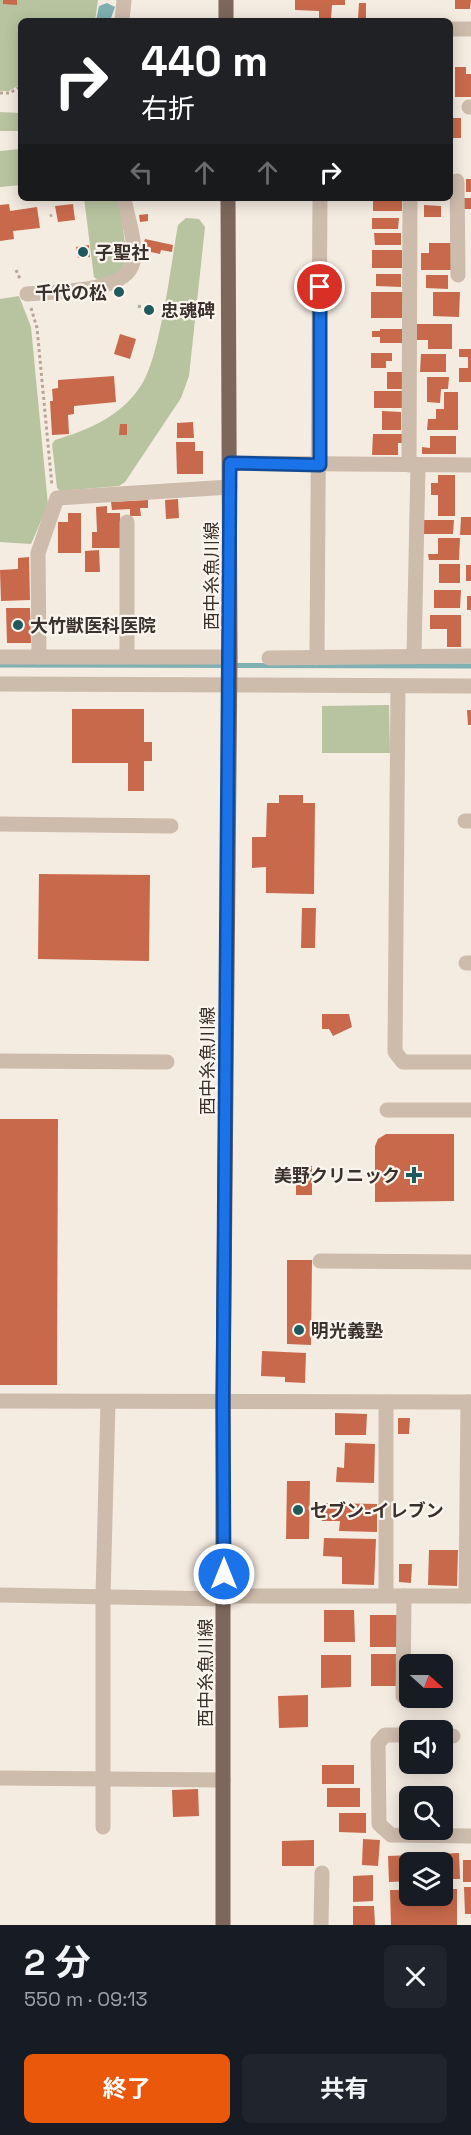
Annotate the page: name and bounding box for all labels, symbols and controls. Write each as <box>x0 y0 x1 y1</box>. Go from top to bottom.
text: 440 m <box>141 35 268 88</box>
icon: right <box>42 42 120 120</box>
text: 右折 <box>141 91 195 126</box>
icon: left <box>125 156 158 189</box>
icon: ahead <box>188 156 221 189</box>
icon: ahead <box>251 156 284 189</box>
icon: right <box>314 156 347 189</box>
place label: 子聖社 <box>95 241 149 264</box>
marker: 子聖社 <box>76 245 90 259</box>
pin <box>294 261 345 312</box>
icon: arrive <box>303 270 336 303</box>
place label: 千代の松 <box>35 281 107 304</box>
marker: 千代の松 <box>112 285 126 299</box>
place label: 忠魂碑 <box>161 299 215 322</box>
marker: 忠魂碑 <box>142 303 156 317</box>
street label: 西中糸魚川線 <box>200 522 223 630</box>
place label: 大竹獣医科医院 <box>30 614 156 637</box>
marker: 大竹獣医科医院 <box>11 618 25 632</box>
street label: 西中糸魚川線 <box>196 1007 219 1115</box>
place label: 美野クリニック <box>274 1164 400 1187</box>
marker: 美野クリニック <box>405 1166 423 1184</box>
place label: 明光義塾 <box>311 1319 383 1342</box>
marker: 明光義塾 <box>292 1323 306 1337</box>
place label: セブン-イレブン <box>310 1499 444 1522</box>
marker: セブン-イレブン <box>291 1503 305 1517</box>
position arrow <box>192 1542 256 1606</box>
street label: 西中糸魚川線 <box>194 1619 217 1727</box>
north arrow <box>399 1654 453 1708</box>
map controls <box>399 1654 453 1906</box>
button: sound <box>399 1720 453 1774</box>
button: search <box>399 1786 453 1840</box>
button: layers <box>399 1852 453 1906</box>
text: 2 分 <box>24 1940 91 1986</box>
button: close <box>384 1945 447 2008</box>
text: 550 m · 09:13 <box>24 1986 148 2012</box>
button: 終了 <box>24 2054 230 2123</box>
button: 共有 <box>242 2054 447 2123</box>

